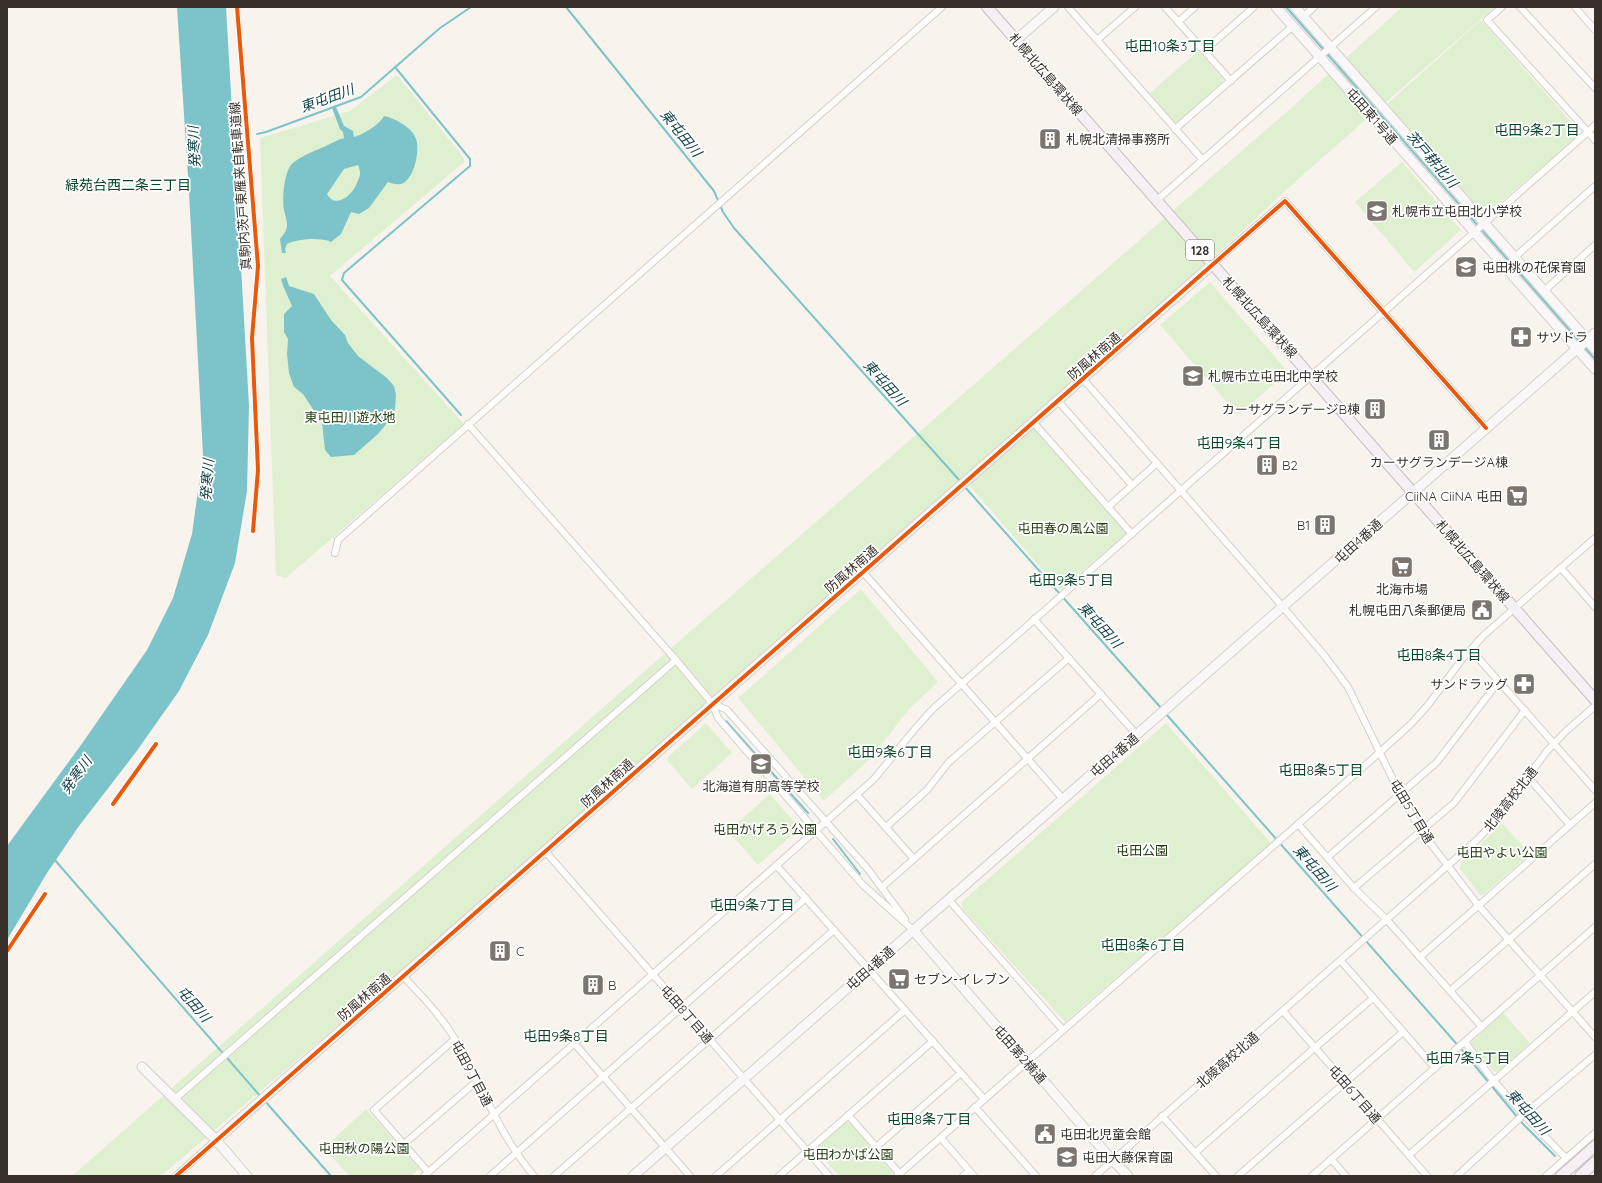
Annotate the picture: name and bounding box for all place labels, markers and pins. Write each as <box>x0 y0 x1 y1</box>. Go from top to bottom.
building icon: 札幌北清掃事務所 <box>1037 126 1063 152</box>
place label: 札幌北清掃事務所 <box>1066 131 1170 147</box>
school or university icon: 札幌市立屯田北小学校 <box>1364 198 1390 224</box>
place label: 札幌市立屯田北小学校 <box>1392 203 1522 219</box>
school or university icon: 屯田桃の花保育園 <box>1453 254 1479 280</box>
place label: 屯田桃の花保育園 <box>1482 259 1586 275</box>
pharmacy icon: サツドラ <box>1508 324 1534 350</box>
place label: サツドラ <box>1536 329 1588 345</box>
school or university icon: 札幌市立屯田北中学校 <box>1180 363 1206 389</box>
place label: 札幌市立屯田北中学校 <box>1208 368 1338 384</box>
building icon: カーサグランデージB棟 <box>1362 396 1388 422</box>
place label: カーサグランデージB棟 <box>1222 401 1360 417</box>
building icon: カーサグランデージA棟 <box>1426 427 1452 453</box>
building icon: B2 <box>1254 452 1280 478</box>
place label: カーサグランデージA棟 <box>1370 454 1508 470</box>
place label: B2 <box>1282 457 1298 473</box>
supermarket icon: CiiNA CiiNA 屯田 <box>1504 483 1530 509</box>
place label: CiiNA CiiNA 屯田 <box>1405 488 1502 504</box>
building icon: B1 <box>1312 512 1338 538</box>
place label: B1 <box>1297 517 1310 533</box>
supermarket icon: 北海市場 <box>1389 554 1415 580</box>
place label: 北海市場 <box>1376 581 1428 597</box>
public building icon: 札幌屯田八条郵便局 <box>1469 597 1495 623</box>
place label: 札幌屯田八条郵便局 <box>1349 602 1466 618</box>
pharmacy icon: サンドラッグ <box>1511 671 1537 697</box>
place label: サンドラッグ <box>1430 676 1508 692</box>
school or university icon: 北海道有朋高等学校 <box>748 751 774 777</box>
place label: 北海道有朋高等学校 <box>702 778 820 794</box>
building icon: C <box>487 938 513 964</box>
place label: C <box>516 943 525 959</box>
supermarket icon: セブン-イレブン <box>886 966 912 992</box>
place label: セブン-イレブン <box>914 971 1010 987</box>
building icon: B <box>580 972 606 998</box>
place label: B <box>608 977 616 993</box>
public building icon: 屯田北児童会館 <box>1032 1121 1058 1147</box>
place label: 屯田北児童会館 <box>1060 1126 1151 1142</box>
school or university icon: 屯田大藤保育園 <box>1054 1144 1080 1170</box>
place label: 屯田大藤保育園 <box>1082 1149 1173 1165</box>

